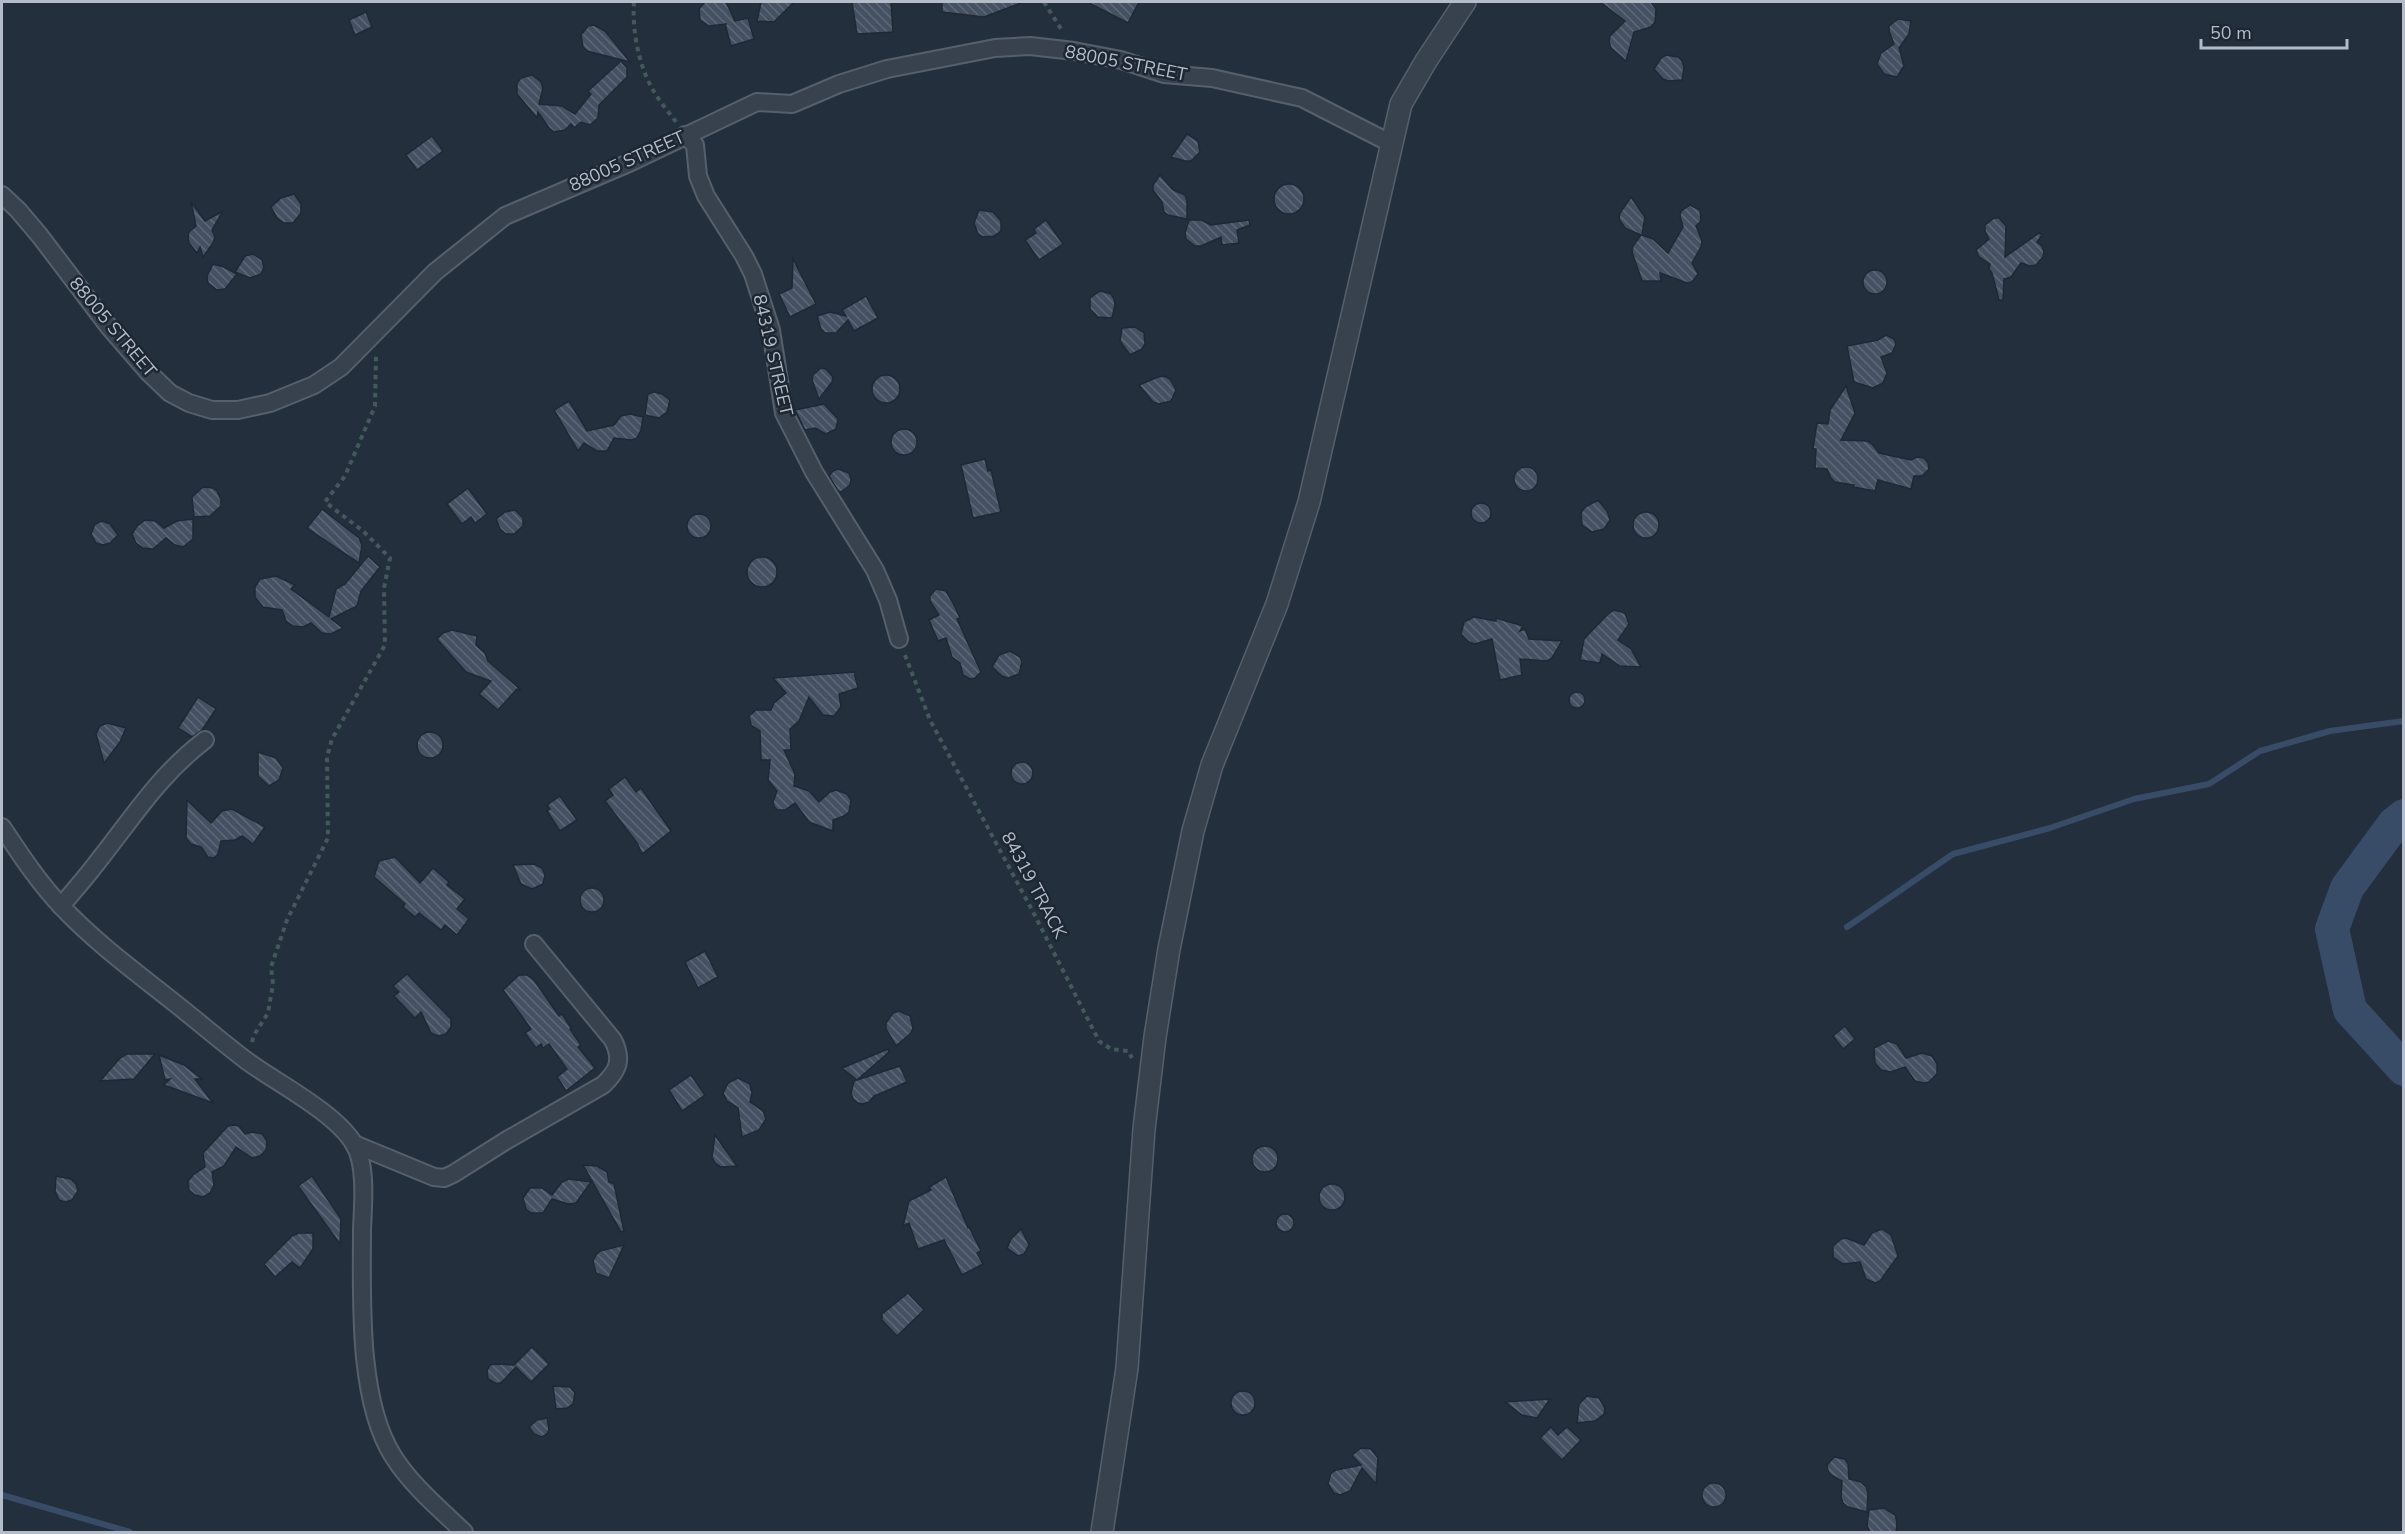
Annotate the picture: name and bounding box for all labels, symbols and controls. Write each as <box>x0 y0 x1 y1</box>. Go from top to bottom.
scale bar <box>2201 12 2346 50</box>
text: 50 m <box>2210 21 2252 45</box>
street label: 88005 STREET <box>1063 39 1189 87</box>
street label: 88005 STREET <box>566 125 689 197</box>
street label: 88005 STREET <box>64 272 162 382</box>
street label: 84319 STREET <box>747 292 799 418</box>
street label: 84319 TRACK <box>996 827 1073 943</box>

